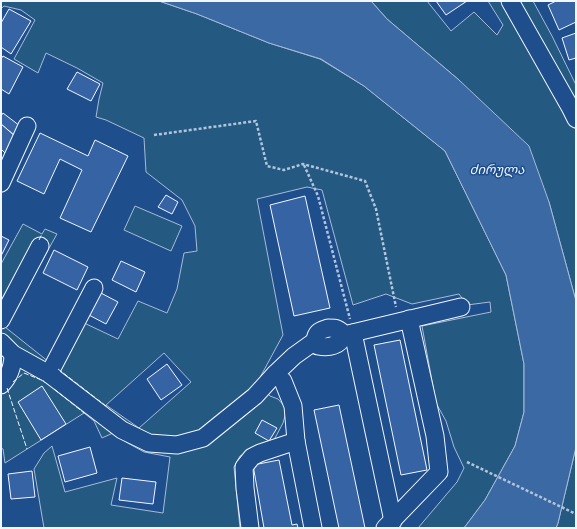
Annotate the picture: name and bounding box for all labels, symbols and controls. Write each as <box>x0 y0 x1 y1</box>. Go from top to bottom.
water label: ძირულა <box>470 162 525 178</box>

